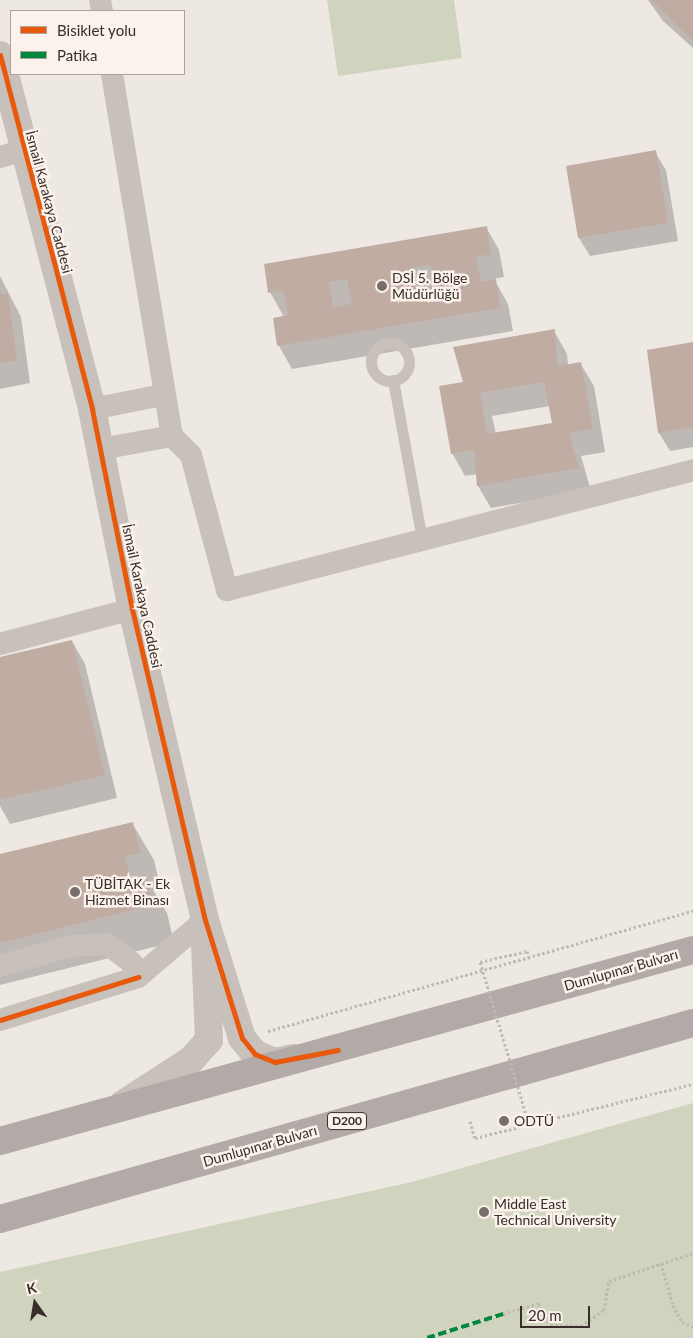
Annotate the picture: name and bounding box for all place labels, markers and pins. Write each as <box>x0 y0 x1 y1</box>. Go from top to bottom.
place label: DSİ 5. Bölge Müdürlüğü <box>392 270 468 302</box>
marker: DSİ 5. Bölge Müdürlüğü <box>376 280 388 292</box>
place label: TÜBİTAK - Ek Hizmet Binası <box>85 876 170 909</box>
marker: TÜBİTAK - Ek Hizmet Binası <box>69 886 81 898</box>
place label: ODTÜ <box>514 1113 554 1129</box>
marker: ODTÜ <box>498 1115 510 1127</box>
place label: Middle East Technical University <box>494 1196 617 1228</box>
marker: Middle East Technical University <box>478 1206 490 1218</box>

